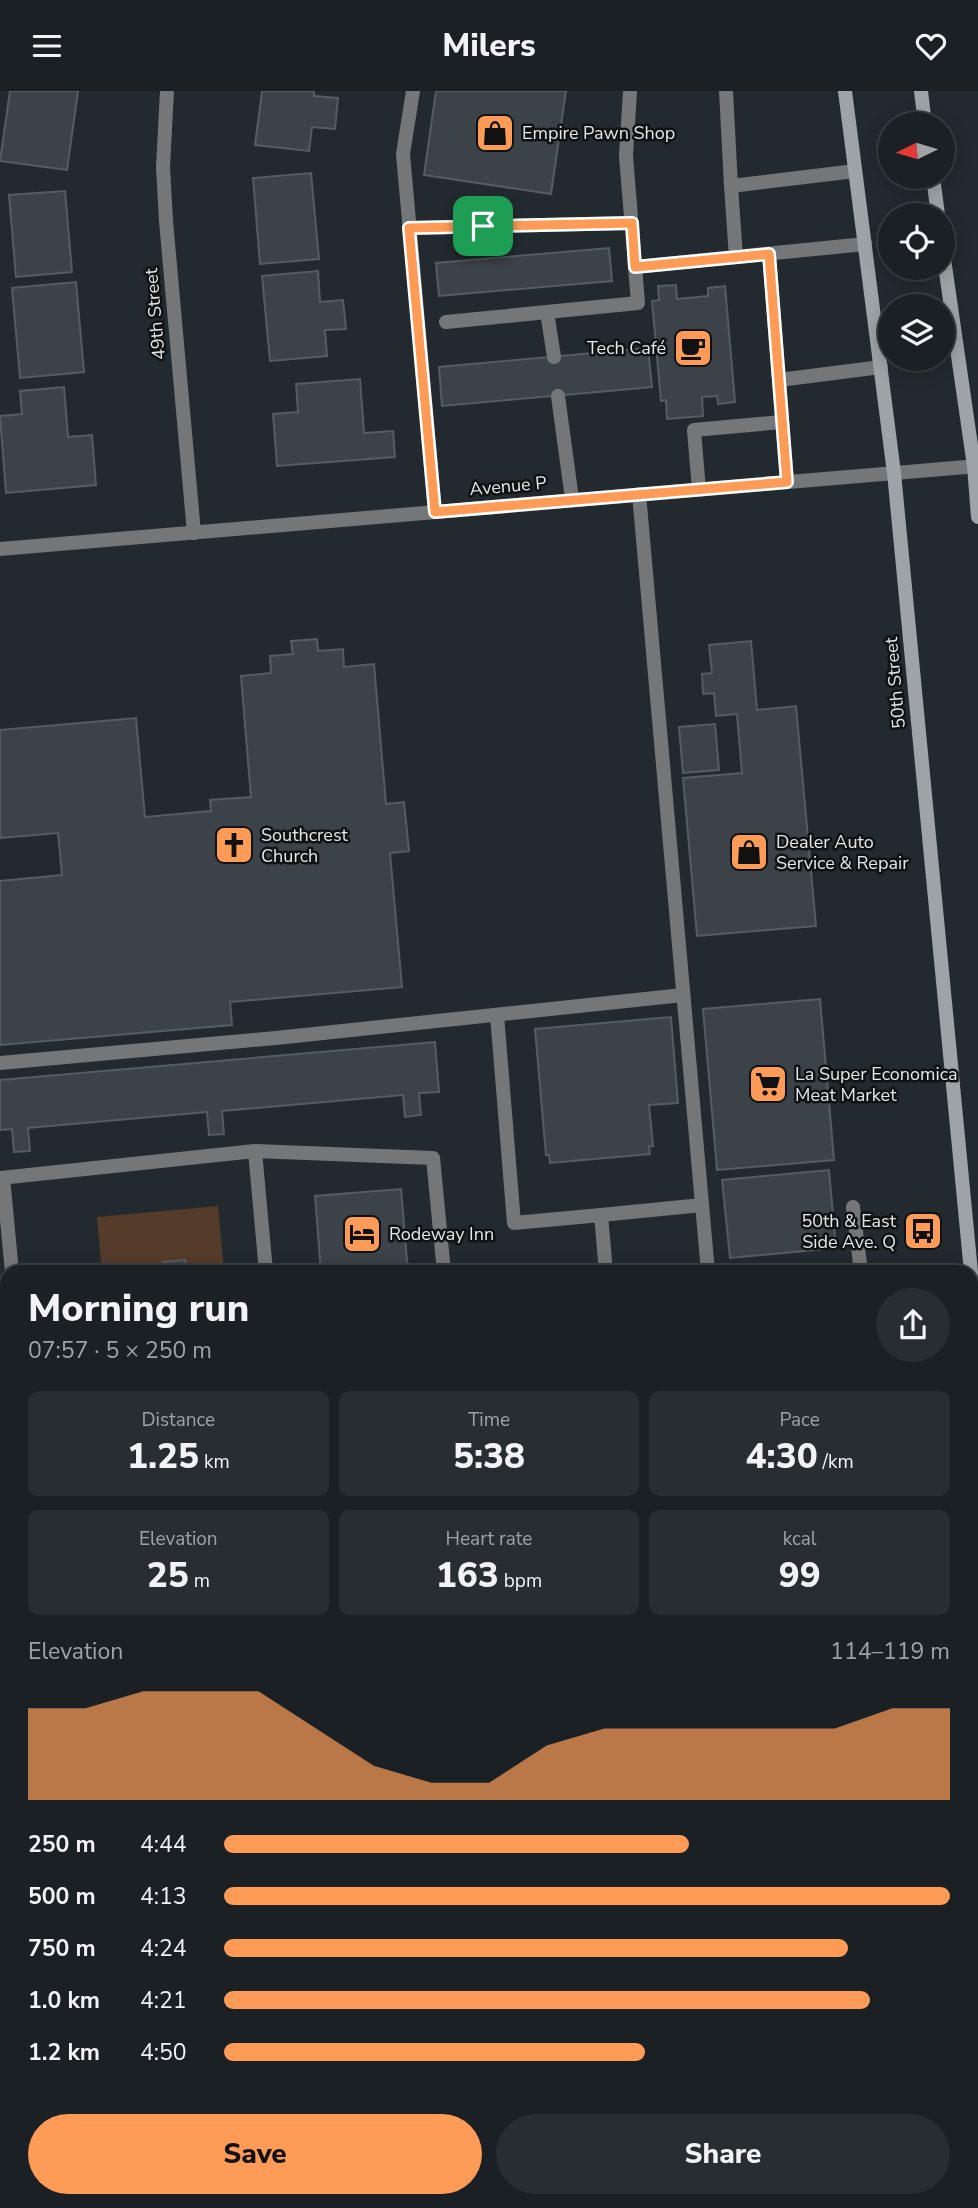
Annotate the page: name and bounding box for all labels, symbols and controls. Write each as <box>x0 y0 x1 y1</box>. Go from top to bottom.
text: Milers <box>442 24 536 67</box>
icon: menu <box>28 27 66 65</box>
icon: heart <box>912 27 950 65</box>
shop icon: Empire Pawn Shop <box>474 112 516 154</box>
north arrow <box>878 112 956 189</box>
map controls <box>878 112 955 371</box>
place label: Empire Pawn Shop <box>522 121 675 145</box>
pin <box>453 196 513 256</box>
button: locate <box>878 203 955 280</box>
icon: arrive <box>464 207 502 245</box>
street label: 49th Street <box>139 267 171 361</box>
button: layers <box>878 294 955 371</box>
cafe icon: Tech Café <box>672 327 714 369</box>
place label: Tech Café <box>587 336 666 360</box>
street label: Avenue P <box>468 471 548 501</box>
street label: 50th Street <box>879 636 911 730</box>
place label: Southcrest Church <box>261 823 349 868</box>
church icon: Southcrest Church <box>213 824 255 866</box>
place label: Dealer Auto Service & Repair <box>776 830 909 875</box>
shop icon: Dealer Auto Service & Repair <box>728 831 770 873</box>
place label: La Super Economica Meat Market <box>795 1062 957 1107</box>
supermarket icon: La Super Economica Meat Market <box>747 1063 789 1105</box>
place label: 50th & East Side Ave. Q <box>801 1209 897 1254</box>
bus stop icon: 50th & East Side Ave. Q <box>902 1210 944 1252</box>
hotel icon: Rodeway Inn <box>341 1213 383 1255</box>
place label: Rodeway Inn <box>389 1222 494 1246</box>
text: Morning run <box>28 1283 249 1334</box>
button: share <box>876 1288 950 1362</box>
text: 07:57 · 5 × 250 m <box>28 1335 212 1366</box>
text: Distance <box>141 1407 215 1433</box>
text: Time <box>468 1407 510 1433</box>
text: Pace <box>779 1407 820 1433</box>
text: 1.25 <box>127 1433 199 1480</box>
text: 5:38 <box>453 1433 525 1480</box>
text: 4:30 <box>746 1433 818 1480</box>
text: km <box>199 1449 230 1475</box>
text: /km <box>818 1449 854 1475</box>
text: Elevation <box>139 1526 218 1552</box>
text: Heart rate <box>446 1526 532 1552</box>
text: kcal <box>783 1526 817 1552</box>
text: 25 <box>147 1552 189 1599</box>
text: 163 <box>436 1552 499 1599</box>
text: 99 <box>779 1552 821 1599</box>
text: m <box>189 1568 210 1594</box>
text: bpm <box>499 1568 542 1594</box>
text: Elevation <box>28 1636 123 1667</box>
text: 114–119 m <box>830 1636 950 1667</box>
text: 250 m <box>28 1829 96 1860</box>
text: 4:44 <box>140 1829 187 1860</box>
text: 500 m <box>28 1881 96 1912</box>
text: 4:13 <box>140 1881 187 1912</box>
text: 750 m <box>28 1933 96 1964</box>
text: 4:24 <box>140 1933 187 1964</box>
text: 1.0 km <box>28 1985 100 2016</box>
text: 4:21 <box>140 1985 187 2016</box>
text: 1.2 km <box>28 2037 100 2068</box>
text: 4:50 <box>140 2037 187 2068</box>
button: Save <box>28 2114 482 2194</box>
button: Share <box>496 2114 950 2194</box>

